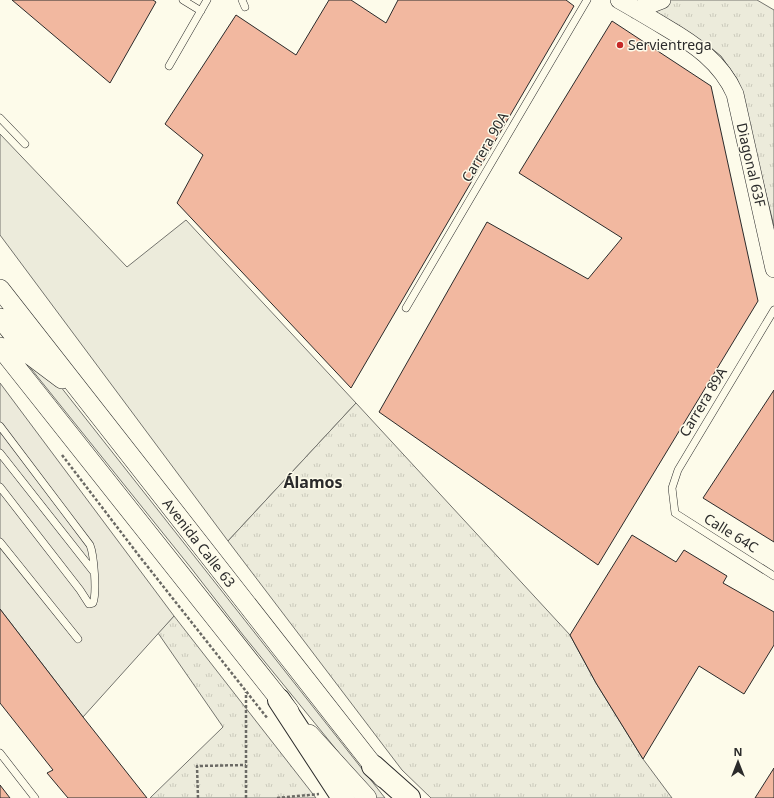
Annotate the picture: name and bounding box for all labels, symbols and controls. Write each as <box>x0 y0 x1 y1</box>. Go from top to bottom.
place label: Servientrega <box>628 35 712 54</box>
marker: Servientrega <box>615 40 625 50</box>
street label: Carrera 90A <box>457 108 512 185</box>
street label: Diagonal 63F <box>733 121 770 209</box>
street label: Carrera 89A <box>674 363 731 440</box>
district label: Álamos <box>283 471 343 493</box>
street label: Avenida Calle 63 <box>159 494 240 591</box>
street label: Calle 64C <box>701 509 762 557</box>
north arrow <box>718 742 758 782</box>
text: N <box>734 744 742 759</box>

